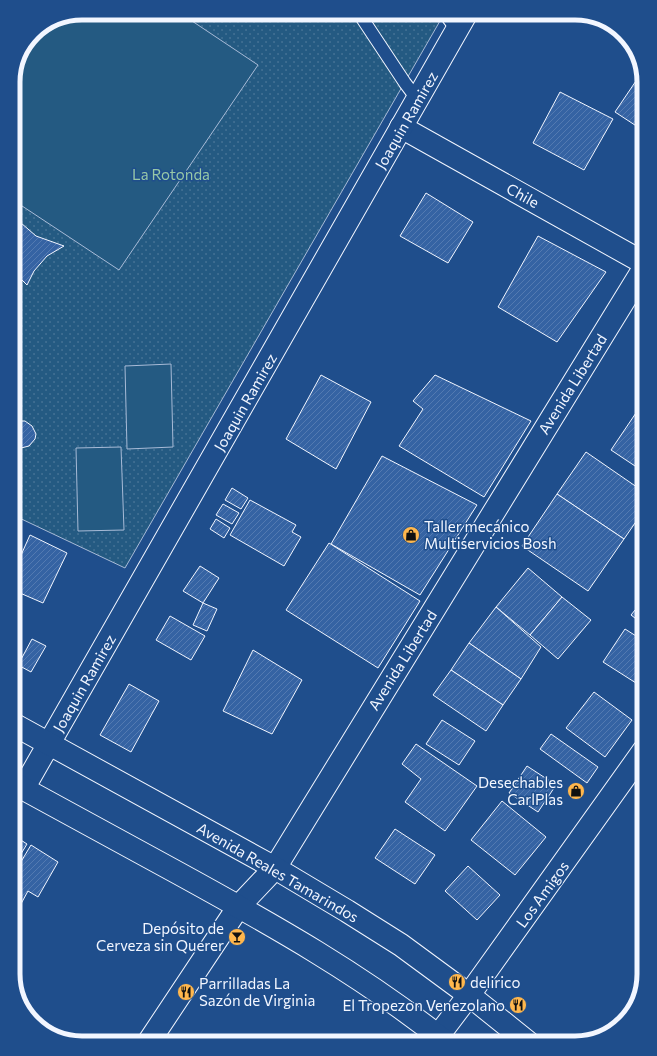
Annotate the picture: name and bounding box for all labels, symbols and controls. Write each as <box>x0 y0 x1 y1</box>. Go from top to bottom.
street label: Joaquin Ramirez <box>371 68 441 172</box>
park label: La Rotonda <box>132 165 210 183</box>
street label: Chile <box>504 179 543 211</box>
street label: Avenida Libertad <box>534 331 610 437</box>
street label: Joaquin Ramirez <box>210 350 280 454</box>
place label: Taller mecánico Multiservicios Bosh <box>424 517 557 552</box>
shop icon: Taller mecánico Multiservicios Bosh <box>401 525 421 545</box>
street label: Avenida Libertad <box>364 607 440 713</box>
street label: Joaquin Ramirez <box>49 631 119 735</box>
place label: Desechables CarlPlas <box>478 773 563 808</box>
shop icon: Desechables CarlPlas <box>566 781 586 801</box>
street label: Avenida Reales Tamarindos <box>194 818 362 926</box>
street label: Los Amigos <box>512 857 572 931</box>
place label: Depósito de Cerveza sin Querer <box>96 919 224 954</box>
bar icon: Depósito de Cerveza sin Querer <box>227 927 247 947</box>
restaurant icon: delirico <box>447 972 467 992</box>
place label: delirico <box>470 973 521 991</box>
place label: Parrilladas La Sazón de Virginia <box>199 974 315 1009</box>
restaurant icon: Parrilladas La Sazón de Virginia <box>176 982 196 1002</box>
restaurant icon: El Tropezon Venezolano <box>508 995 528 1015</box>
place label: El Tropezon Venezolano <box>342 996 505 1014</box>

